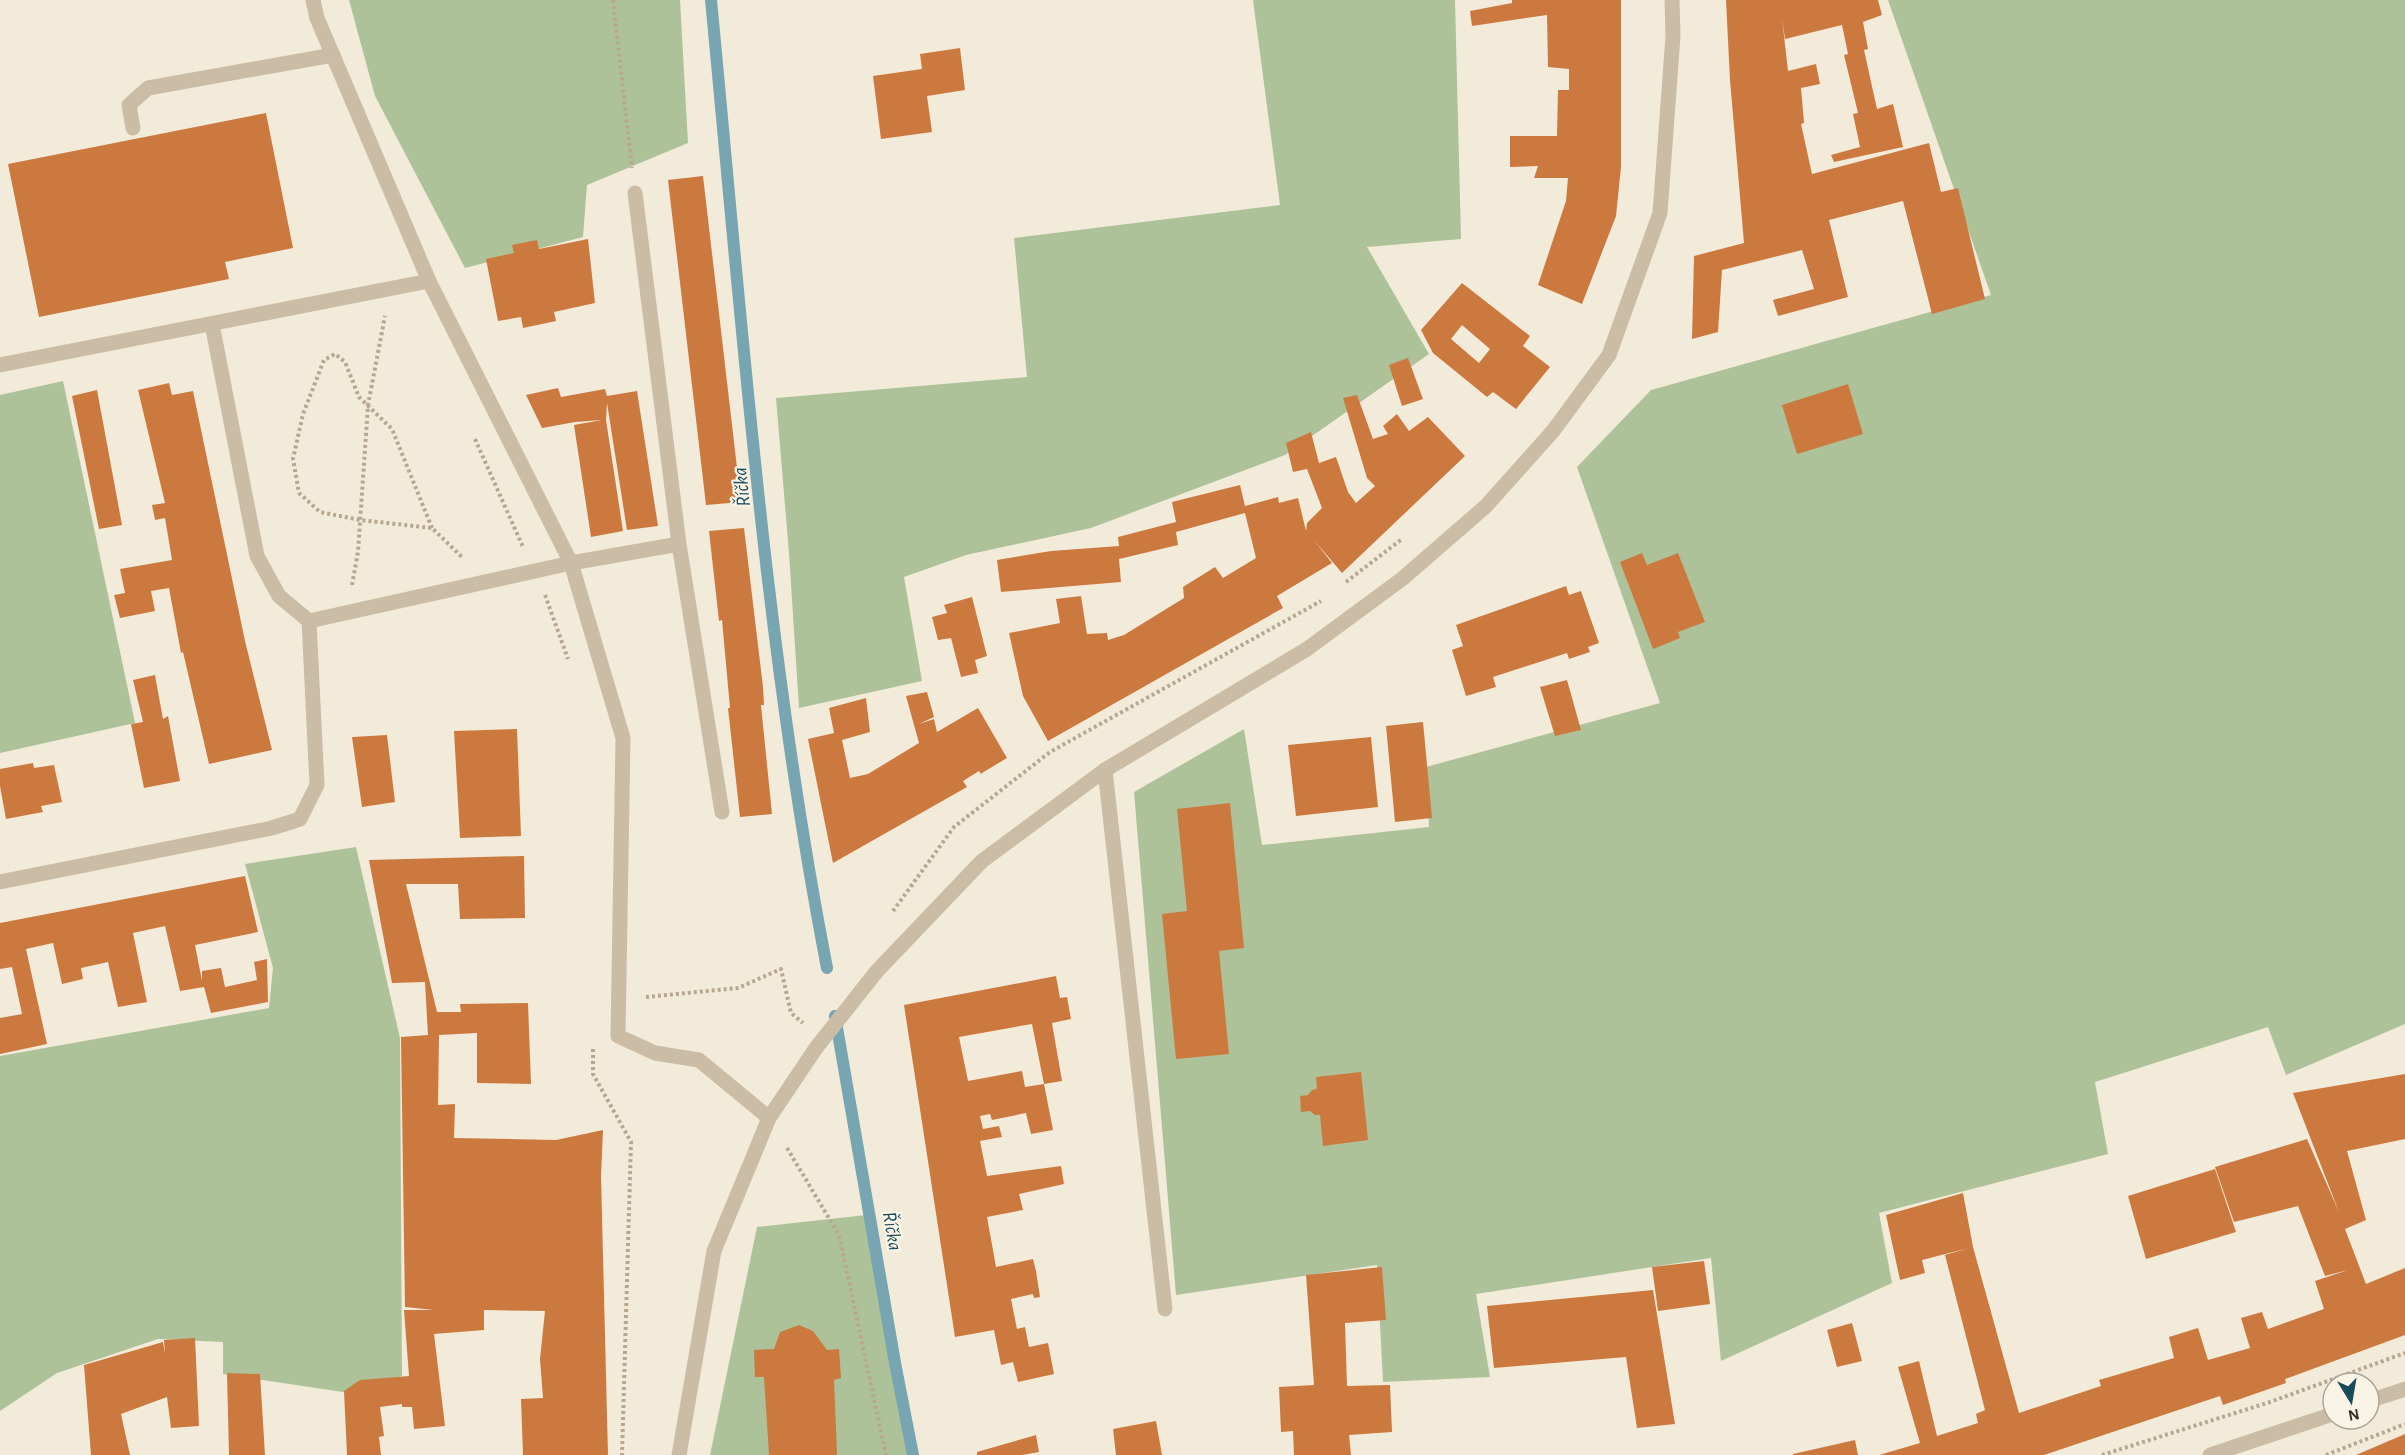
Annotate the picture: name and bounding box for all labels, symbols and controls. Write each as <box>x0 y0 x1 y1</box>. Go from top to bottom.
water label: Říčka <box>729 466 754 508</box>
water label: Říčka <box>879 1210 906 1252</box>
north arrow <box>2321 1371 2381 1431</box>
text: N <box>2347 1406 2361 1424</box>

